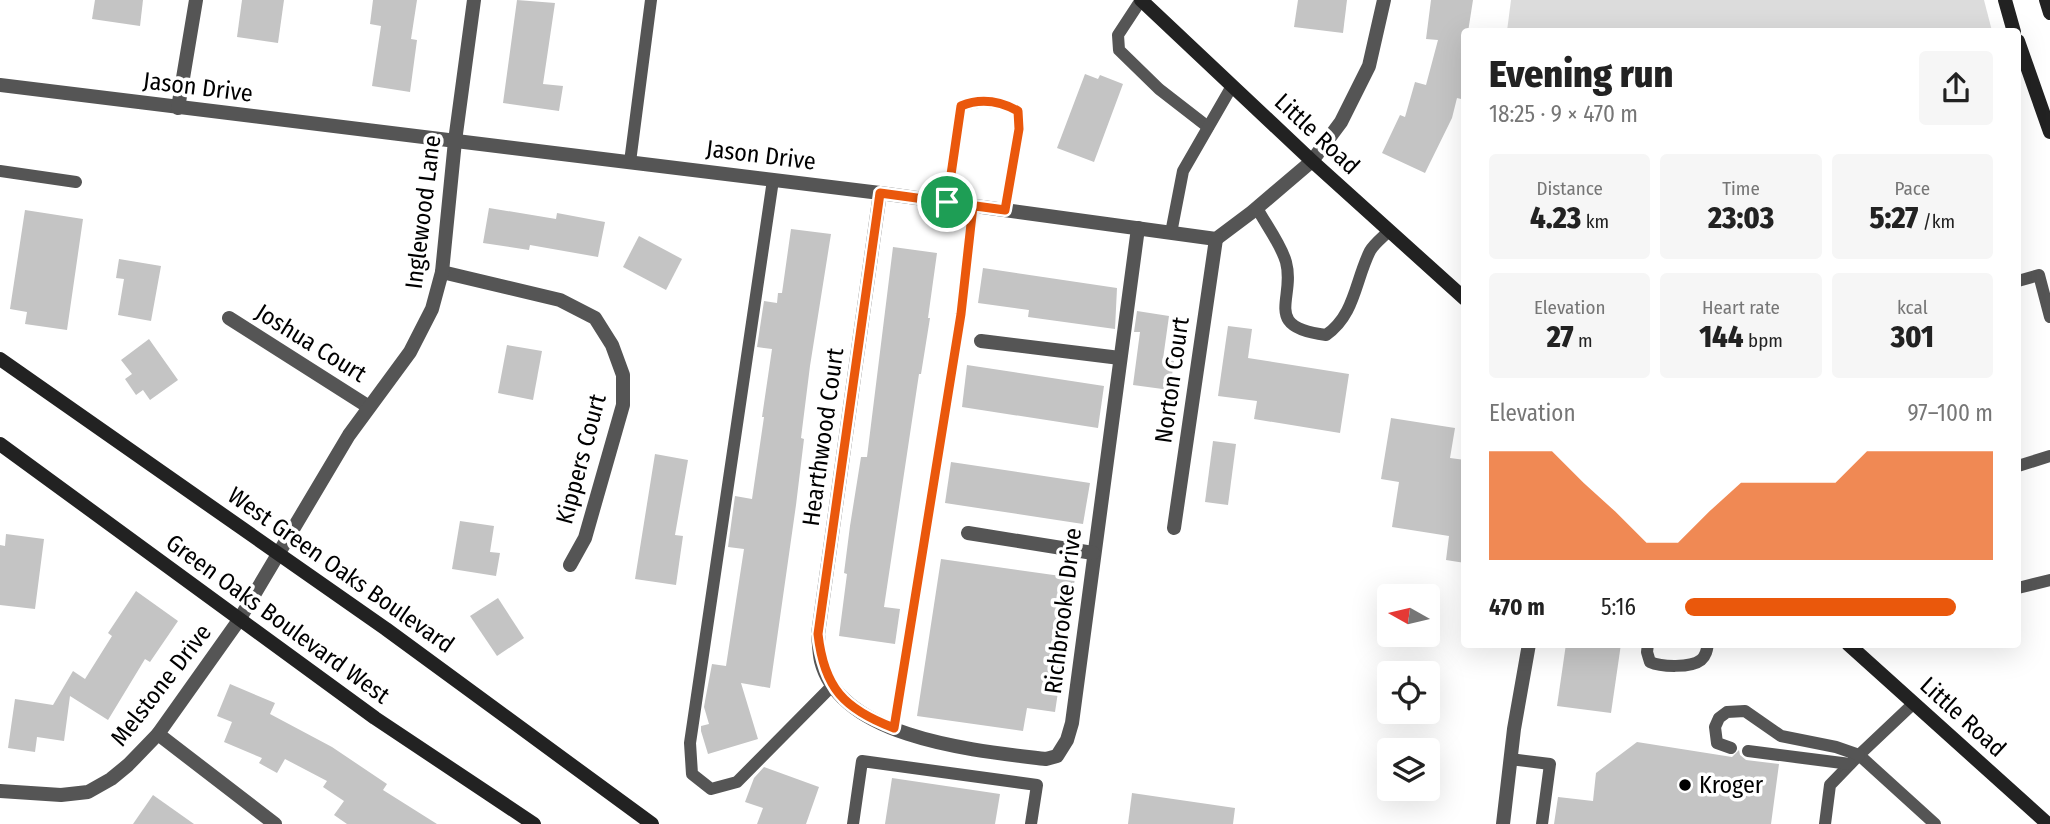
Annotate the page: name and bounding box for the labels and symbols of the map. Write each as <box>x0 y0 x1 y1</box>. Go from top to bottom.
street label: Jason Drive <box>142 66 254 108</box>
street label: Little Road <box>1269 88 1365 180</box>
street label: Inglewood Lane <box>400 134 446 290</box>
street label: Jason Drive <box>705 134 817 176</box>
pin <box>917 172 977 232</box>
street label: Joshua Court <box>251 298 372 388</box>
street label: Norton Court <box>1149 315 1195 445</box>
street label: Hearthwood Court <box>797 346 849 528</box>
street label: Kippers Court <box>550 391 612 527</box>
street label: West Green Oaks Boulevard <box>223 481 459 659</box>
street label: Richbrooke Drive <box>1039 526 1087 696</box>
street label: Green Oaks Boulevard West <box>161 529 395 710</box>
north arrow <box>1377 584 1440 648</box>
street label: Melstone Drive <box>105 619 217 751</box>
street label: Little Road <box>1914 671 2012 763</box>
place label: Kroger <box>1699 771 1764 799</box>
marker: Kroger <box>1677 777 1693 793</box>

